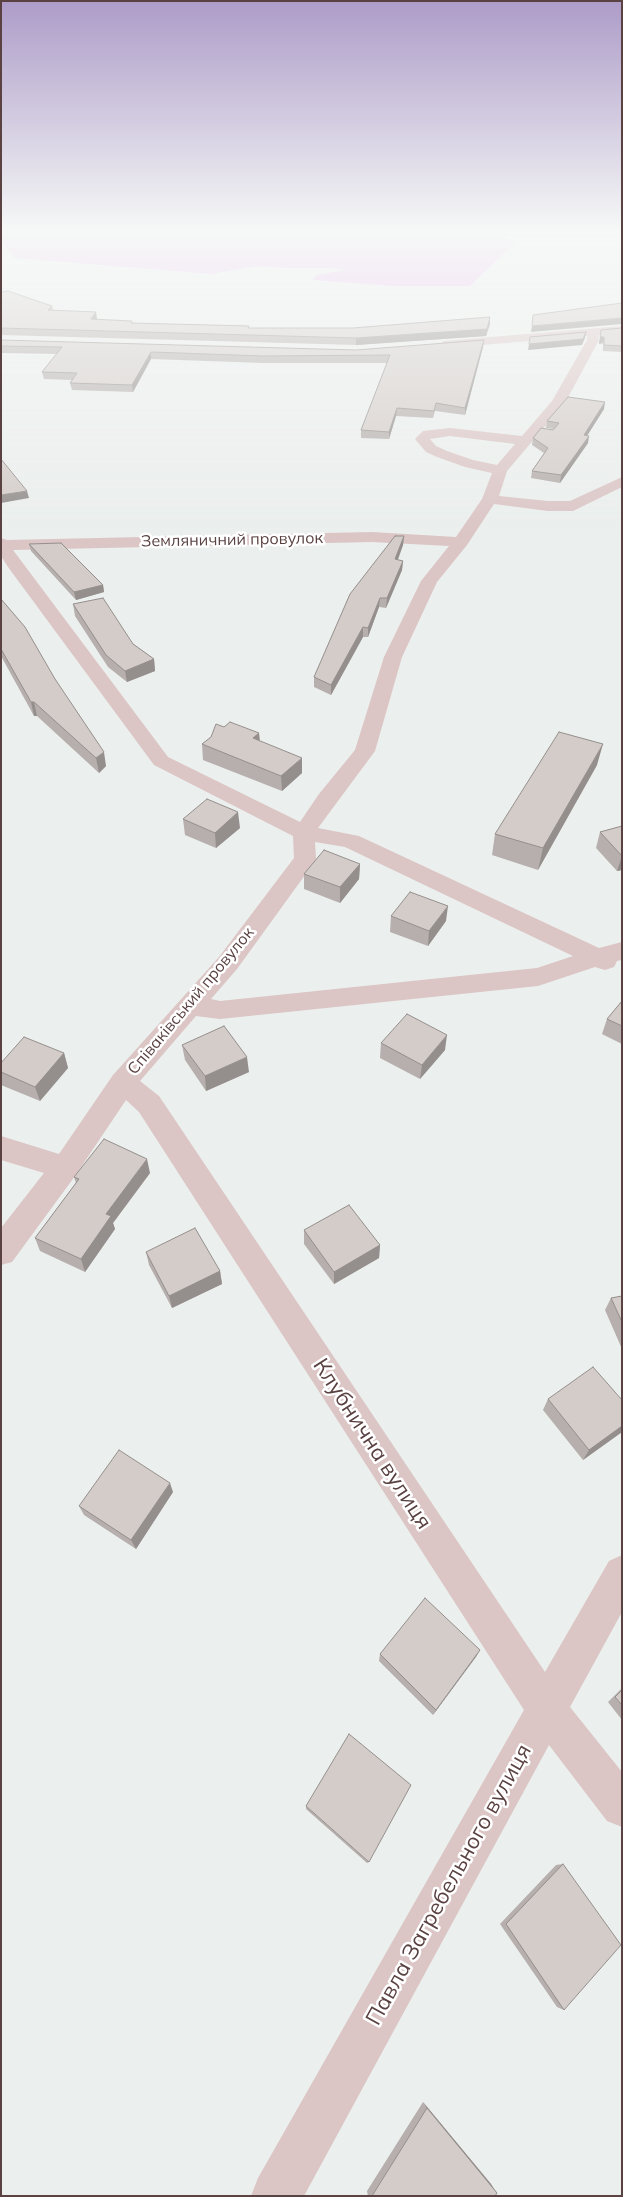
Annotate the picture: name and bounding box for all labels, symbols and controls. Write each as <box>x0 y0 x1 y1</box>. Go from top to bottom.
street label: Земляничний провулок <box>141 529 323 551</box>
street label: Співаківський провулок <box>124 923 258 1079</box>
street label: Клубнична вулиця <box>307 1354 437 1534</box>
street label: Павла Загребельного вулиця <box>361 1740 537 2030</box>

